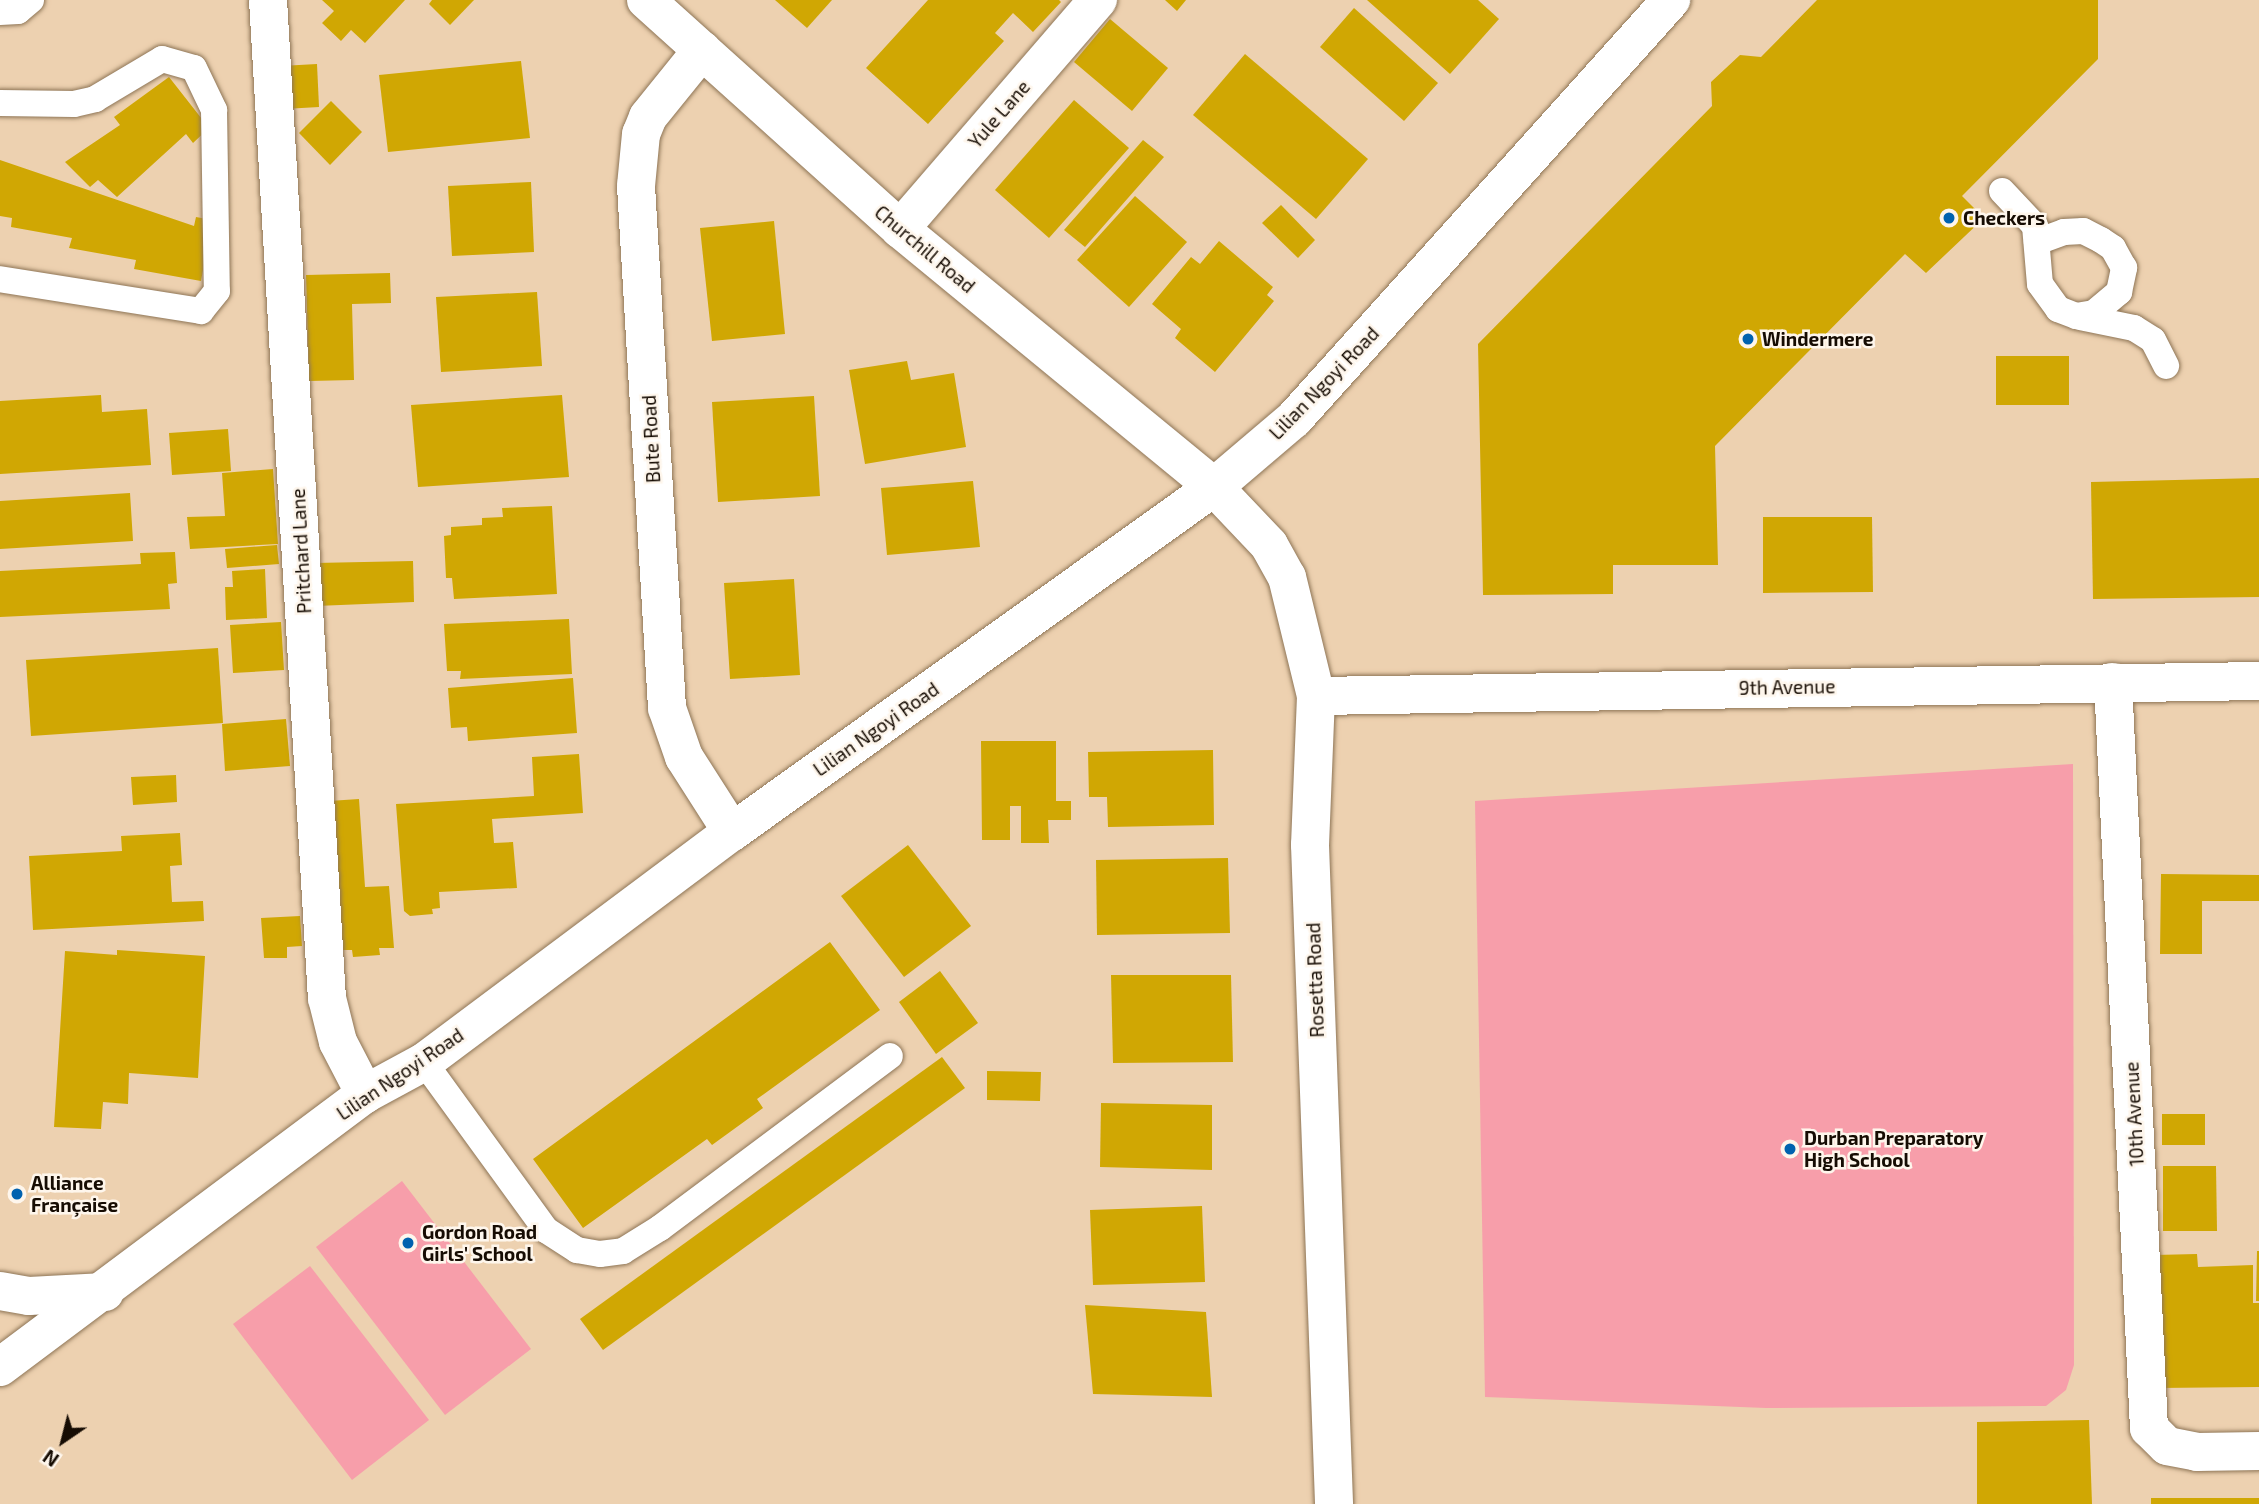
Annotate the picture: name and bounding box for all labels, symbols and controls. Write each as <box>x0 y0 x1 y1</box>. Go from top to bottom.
street label: Yule Lane <box>963 76 1035 152</box>
street label: Churchill Road <box>870 200 980 298</box>
place label: Checkers <box>1963 207 2045 229</box>
marker: Checkers <box>1941 210 1957 226</box>
street label: Lilian Ngoyi Road <box>1264 322 1384 444</box>
place label: Windermere <box>1762 328 1874 350</box>
marker: Windermere <box>1740 331 1756 347</box>
street label: Bute Road <box>637 394 665 484</box>
street label: Pritchard Lane <box>286 488 316 614</box>
street label: 9th Avenue <box>1738 675 1836 699</box>
street label: Lilian Ngoyi Road <box>809 677 943 781</box>
street label: Rosetta Road <box>1302 922 1328 1038</box>
street label: Lilian Ngoyi Road <box>332 1023 468 1125</box>
street label: 10th Avenue <box>2120 1061 2148 1167</box>
place label: Durban Preparatory High School <box>1804 1127 1983 1171</box>
marker: Durban Preparatory High School <box>1782 1141 1798 1157</box>
place label: Alliance Française <box>31 1172 118 1216</box>
marker: Alliance Française <box>9 1186 25 1202</box>
place label: Gordon Road Girls' School <box>422 1221 537 1265</box>
marker: Gordon Road Girls' School <box>400 1235 416 1251</box>
north arrow <box>28 1406 98 1476</box>
text: N <box>38 1445 63 1472</box>

